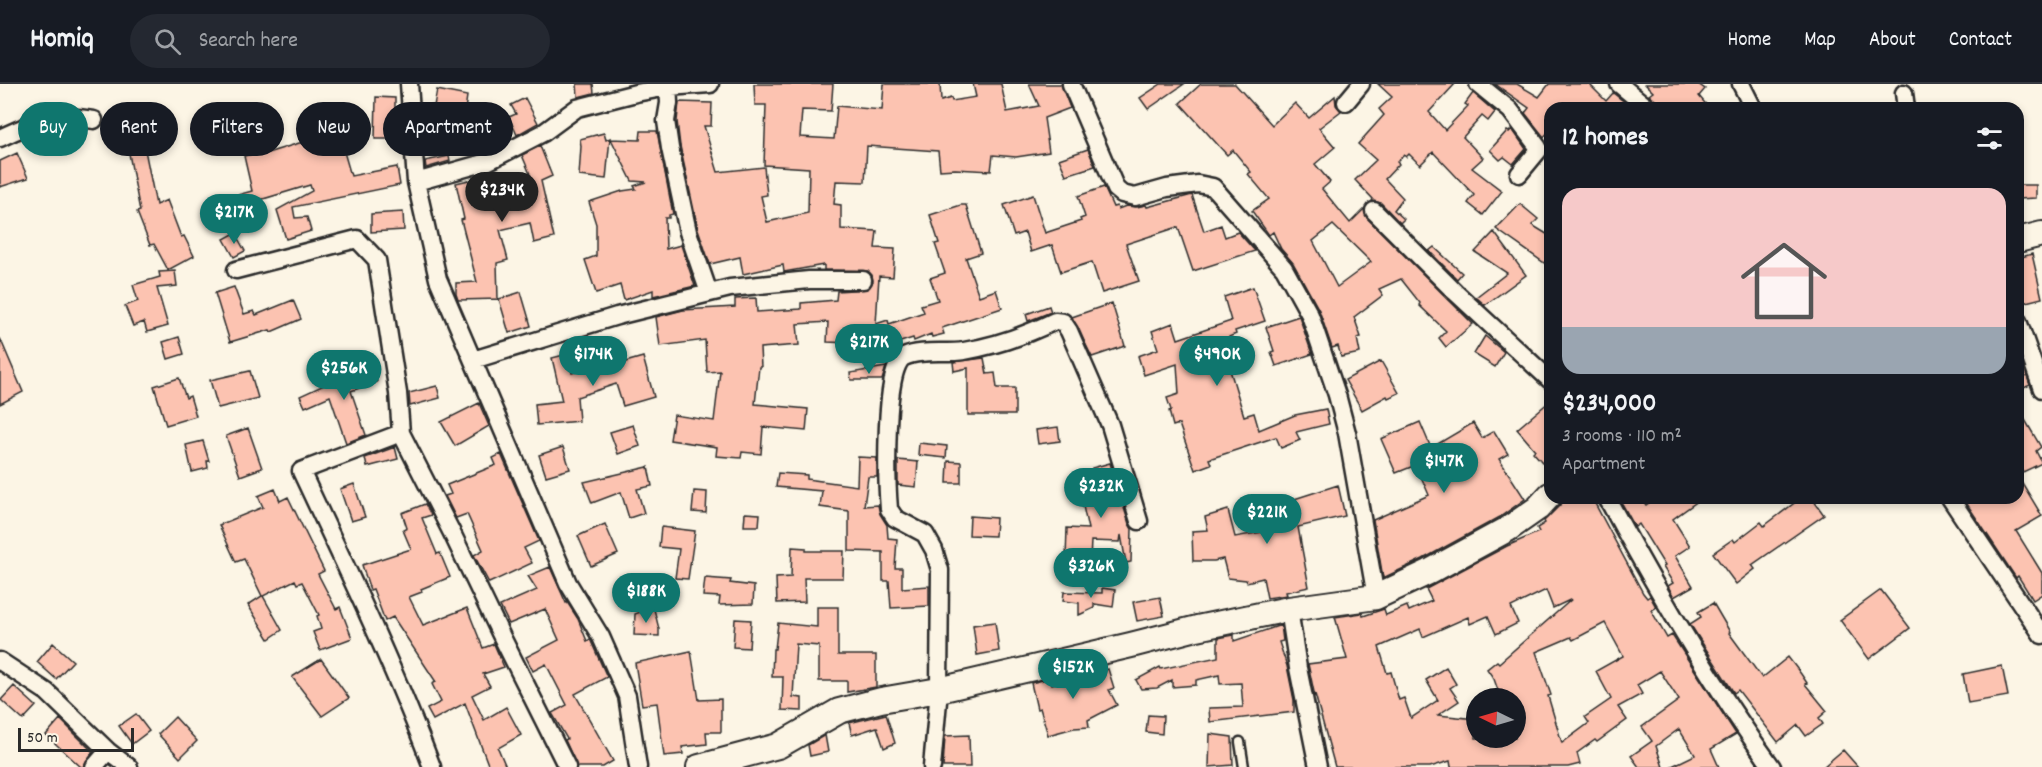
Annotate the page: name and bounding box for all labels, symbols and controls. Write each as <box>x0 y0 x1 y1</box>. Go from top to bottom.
search box <box>130 14 550 68</box>
text: Homiq <box>30 21 94 61</box>
icon: search <box>151 25 184 58</box>
text: Search here <box>199 26 298 57</box>
text: Home <box>1727 26 1771 56</box>
text: Map <box>1804 26 1836 56</box>
text: About <box>1869 26 1916 56</box>
text: Contact <box>1949 26 2012 56</box>
chip: Buy <box>18 102 88 156</box>
chip: Rent <box>100 102 178 156</box>
chip: Filters <box>190 102 284 156</box>
chip: New <box>296 102 371 156</box>
chip: Apartment <box>383 102 513 156</box>
text: 12 homes <box>1562 120 1649 157</box>
icon: filters <box>1973 122 2006 155</box>
pin: $234K <box>460 172 544 223</box>
text: $234K <box>479 177 525 205</box>
pin: $217K <box>192 194 276 245</box>
text: $217K <box>214 199 254 227</box>
icon: home <box>1730 227 1838 335</box>
pin: $217K <box>827 324 911 375</box>
text: $217K <box>849 329 889 357</box>
pin: $174K <box>551 336 635 387</box>
pin: $490K <box>1175 336 1259 387</box>
text: $174K <box>573 341 613 369</box>
text: $490K <box>1193 341 1241 369</box>
pin: $256K <box>302 350 386 401</box>
text: $256K <box>320 355 368 383</box>
text: $234,000 <box>1562 386 1656 423</box>
text: 3 rooms · 110 m² <box>1562 423 1682 451</box>
pin: $147K <box>1402 443 1486 494</box>
text: $147K <box>1424 448 1464 476</box>
text: Apartment <box>1562 451 1645 479</box>
pin: $232K <box>1059 468 1143 519</box>
text: $232K <box>1078 473 1124 501</box>
pin: $221K <box>1225 494 1309 545</box>
text: $221K <box>1246 499 1288 527</box>
pin: $326K <box>1049 548 1133 599</box>
text: $326K <box>1068 553 1114 581</box>
pin: $188K <box>604 573 688 624</box>
text: $188K <box>626 578 666 606</box>
pin: $152K <box>1031 649 1115 700</box>
text: $152K <box>1052 654 1094 682</box>
north arrow <box>1466 688 1526 748</box>
map controls <box>1466 688 1526 748</box>
scale bar <box>18 725 134 752</box>
text: 50 m <box>27 727 58 750</box>

